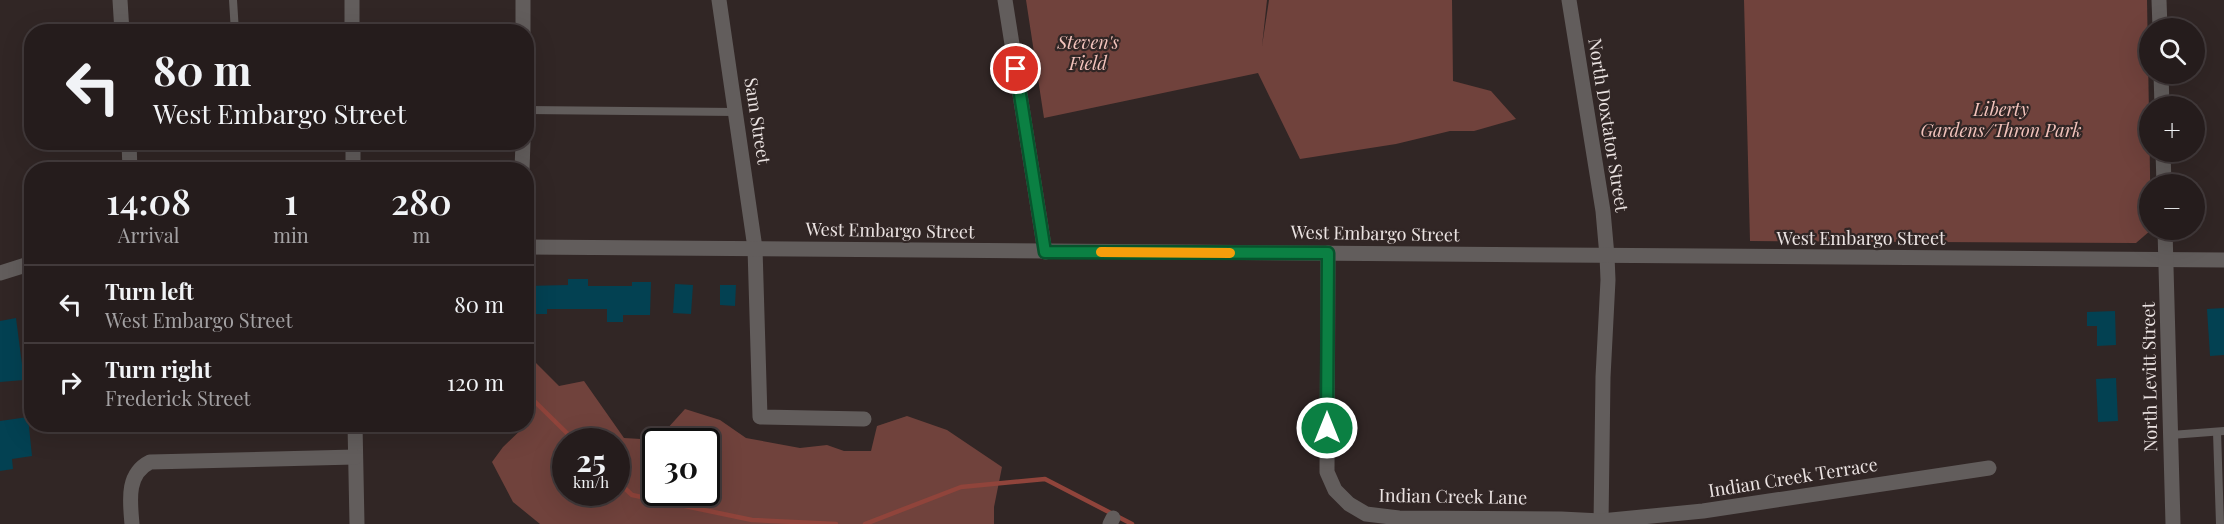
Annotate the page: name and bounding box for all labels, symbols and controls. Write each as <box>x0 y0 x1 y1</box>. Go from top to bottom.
map controls <box>2139 18 2205 240</box>
button: search <box>2139 18 2205 84</box>
park label: Steven's Field <box>1056 30 1119 75</box>
street label: North Doxtator Street <box>1583 36 1635 214</box>
text: 80 m <box>153 41 251 97</box>
pin <box>990 43 1041 94</box>
icon: left <box>54 48 132 126</box>
icon: arrive <box>999 52 1032 85</box>
street label: Sam Street <box>739 76 777 167</box>
text: West Embargo Street <box>153 95 406 131</box>
button: + <box>2139 96 2205 162</box>
park label: Liberty Gardens/Thron Park <box>1920 97 2082 142</box>
button: − <box>2139 174 2205 240</box>
text: 14:08 <box>106 176 191 224</box>
text: 1 <box>284 176 298 224</box>
text: 280 <box>391 176 452 224</box>
street label: West Embargo Street <box>804 217 975 243</box>
street label: West Embargo Street <box>1289 220 1460 246</box>
text: Arrival <box>118 221 179 248</box>
text: min <box>273 221 309 248</box>
text: m <box>412 221 430 248</box>
street label: West Embargo Street <box>1776 226 1946 250</box>
text: Turn left <box>105 276 194 306</box>
icon: left <box>54 288 87 321</box>
text: 80 m <box>454 289 504 319</box>
street label: North Levitt Street <box>2136 301 2162 452</box>
text: West Embargo Street <box>105 306 293 333</box>
text: Turn right <box>105 354 211 384</box>
icon: right <box>54 366 87 399</box>
text: 120 m <box>447 367 504 397</box>
text: Frederick Street <box>105 384 251 411</box>
position arrow <box>1295 396 1359 460</box>
speed limit sign: 30 <box>642 428 720 506</box>
text: 25 <box>576 440 606 480</box>
street label: Indian Creek Terrace <box>1706 452 1879 502</box>
text: km/h <box>573 472 609 492</box>
street label: Indian Creek Lane <box>1379 483 1528 509</box>

